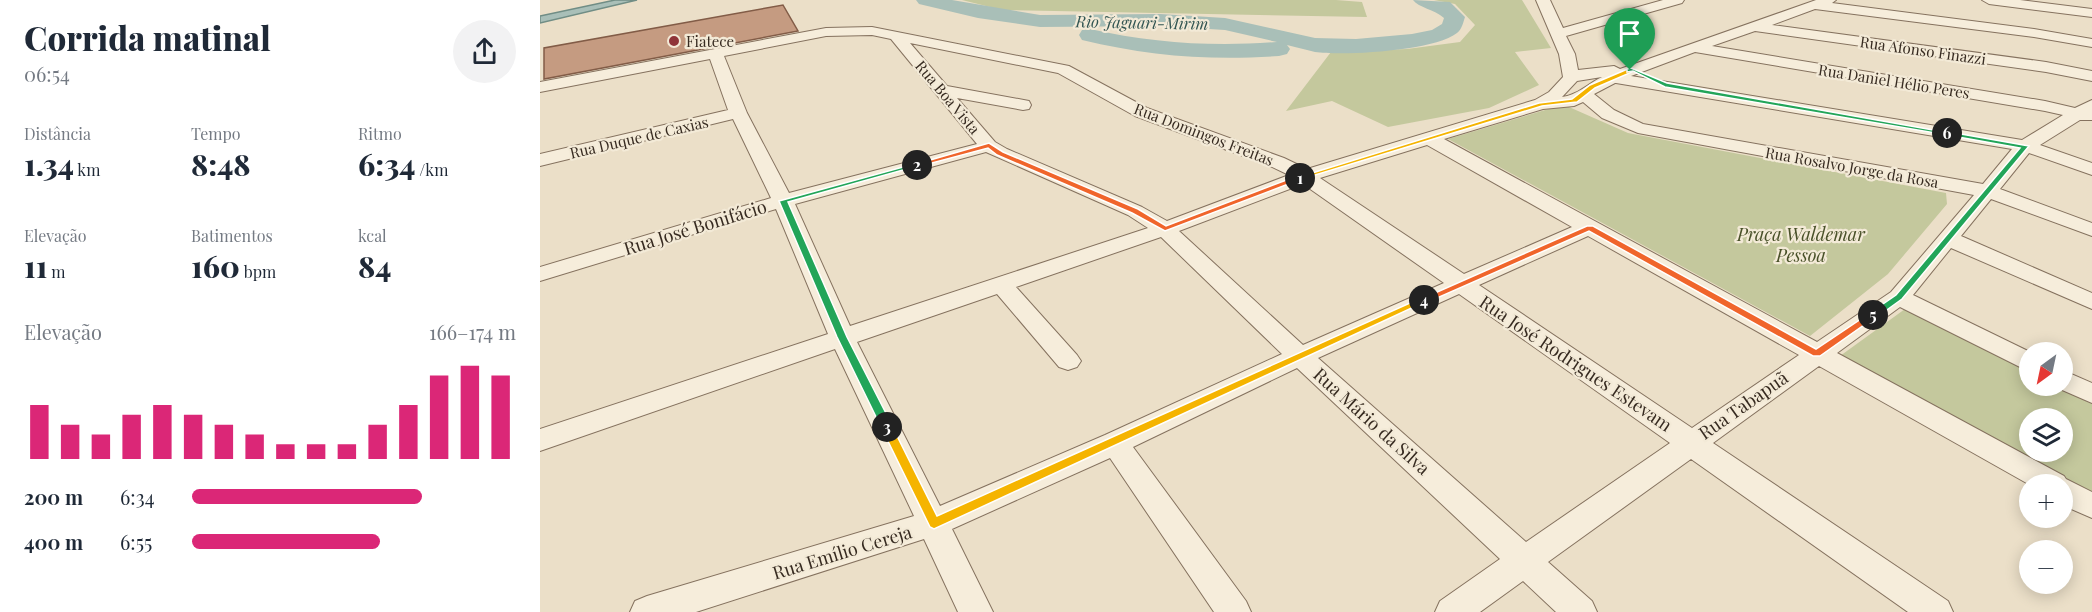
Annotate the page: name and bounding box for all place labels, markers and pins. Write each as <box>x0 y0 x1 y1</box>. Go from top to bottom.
pin <box>1604 8 1655 70</box>
place label: Fiatece <box>686 31 734 51</box>
marker: Fiatece <box>667 34 681 48</box>
pin: 6 <box>1932 118 1962 148</box>
pin: 2 <box>902 150 932 180</box>
pin: 1 <box>1285 163 1315 193</box>
pin: 4 <box>1409 285 1439 315</box>
pin: 5 <box>1858 300 1888 330</box>
pin: 3 <box>872 412 902 442</box>

